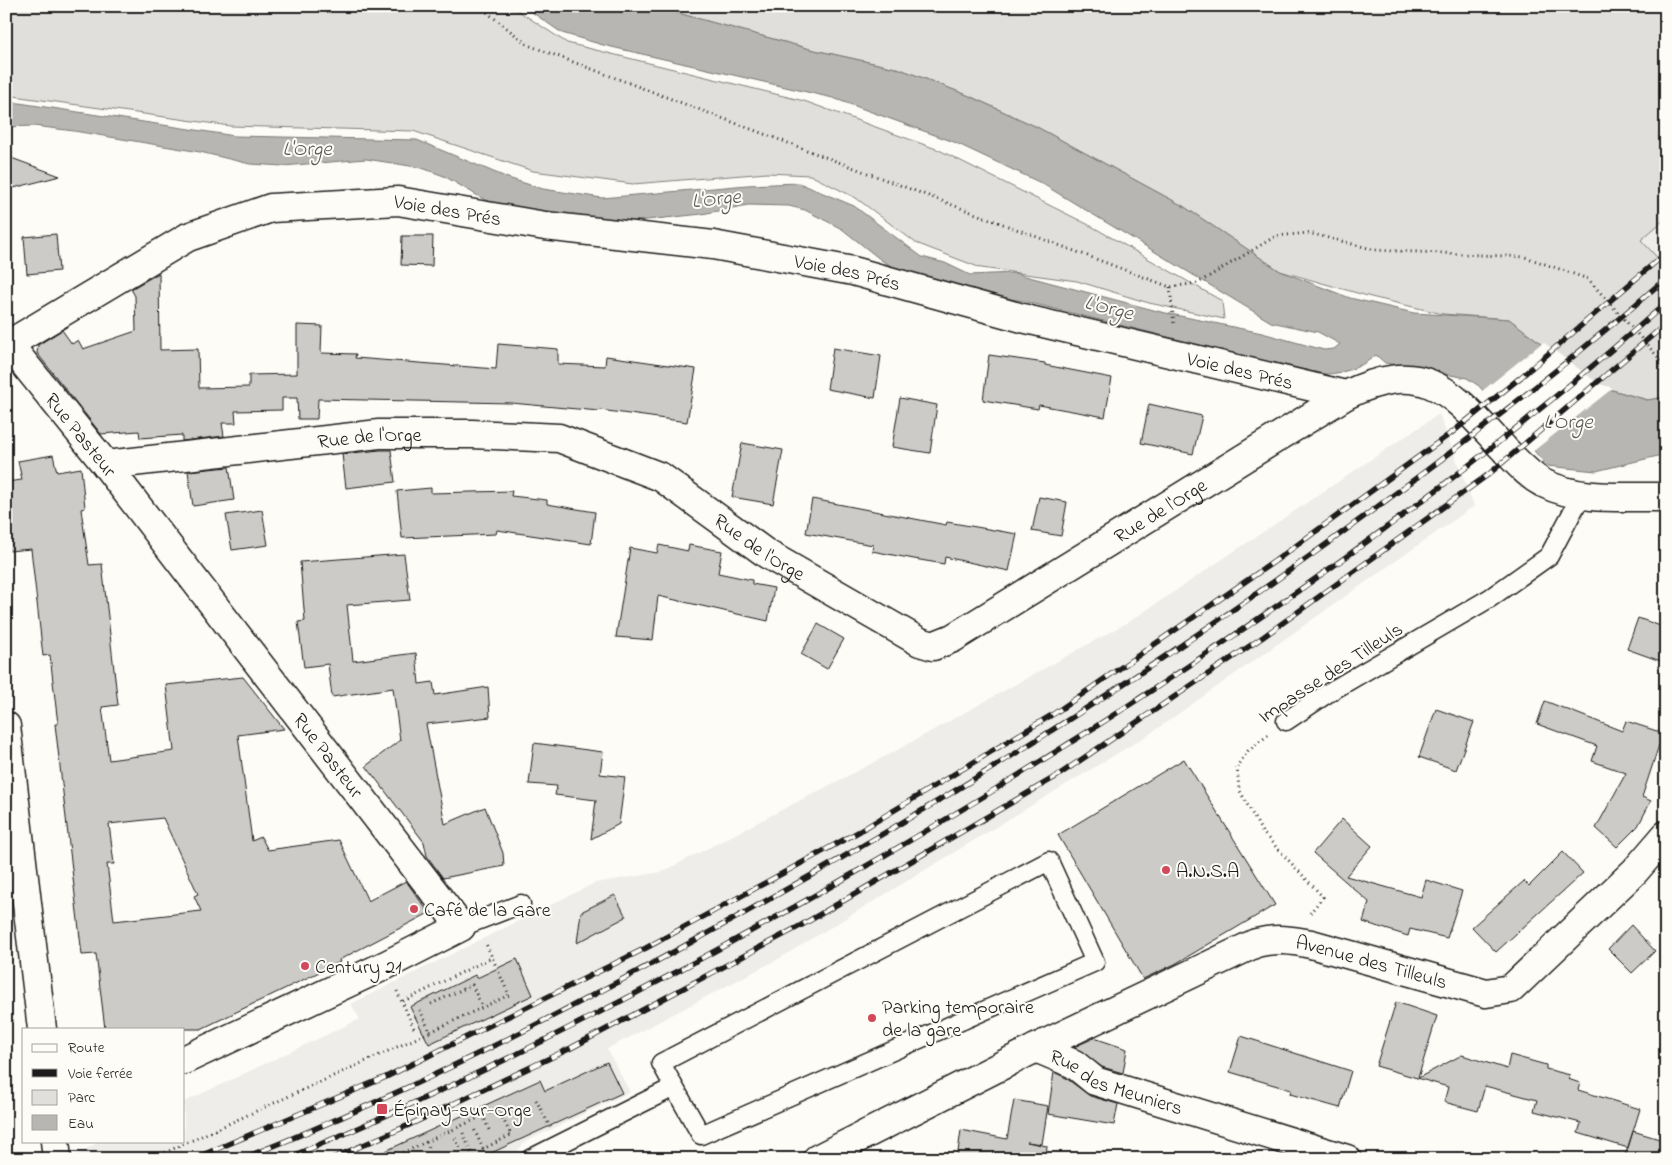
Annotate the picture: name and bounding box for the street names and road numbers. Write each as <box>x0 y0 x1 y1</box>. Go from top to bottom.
street label: Voie des Prés <box>390 188 503 235</box>
street label: Voie des Prés <box>790 248 903 300</box>
street label: Voie des Prés <box>1183 345 1296 399</box>
street label: Rue Pasteur <box>36 388 123 485</box>
street label: Rue de l'Orge <box>316 422 421 458</box>
street label: Rue de l'Orge <box>1109 472 1213 552</box>
street label: Rue de l'Orge <box>707 508 810 590</box>
street label: Impasse des Tilleuls <box>1253 616 1409 732</box>
street label: Rue Pasteur <box>285 708 370 806</box>
street label: Avenue des Tilleuls <box>1293 929 1450 998</box>
street label: Rue des Meuniers <box>1045 1043 1186 1124</box>

